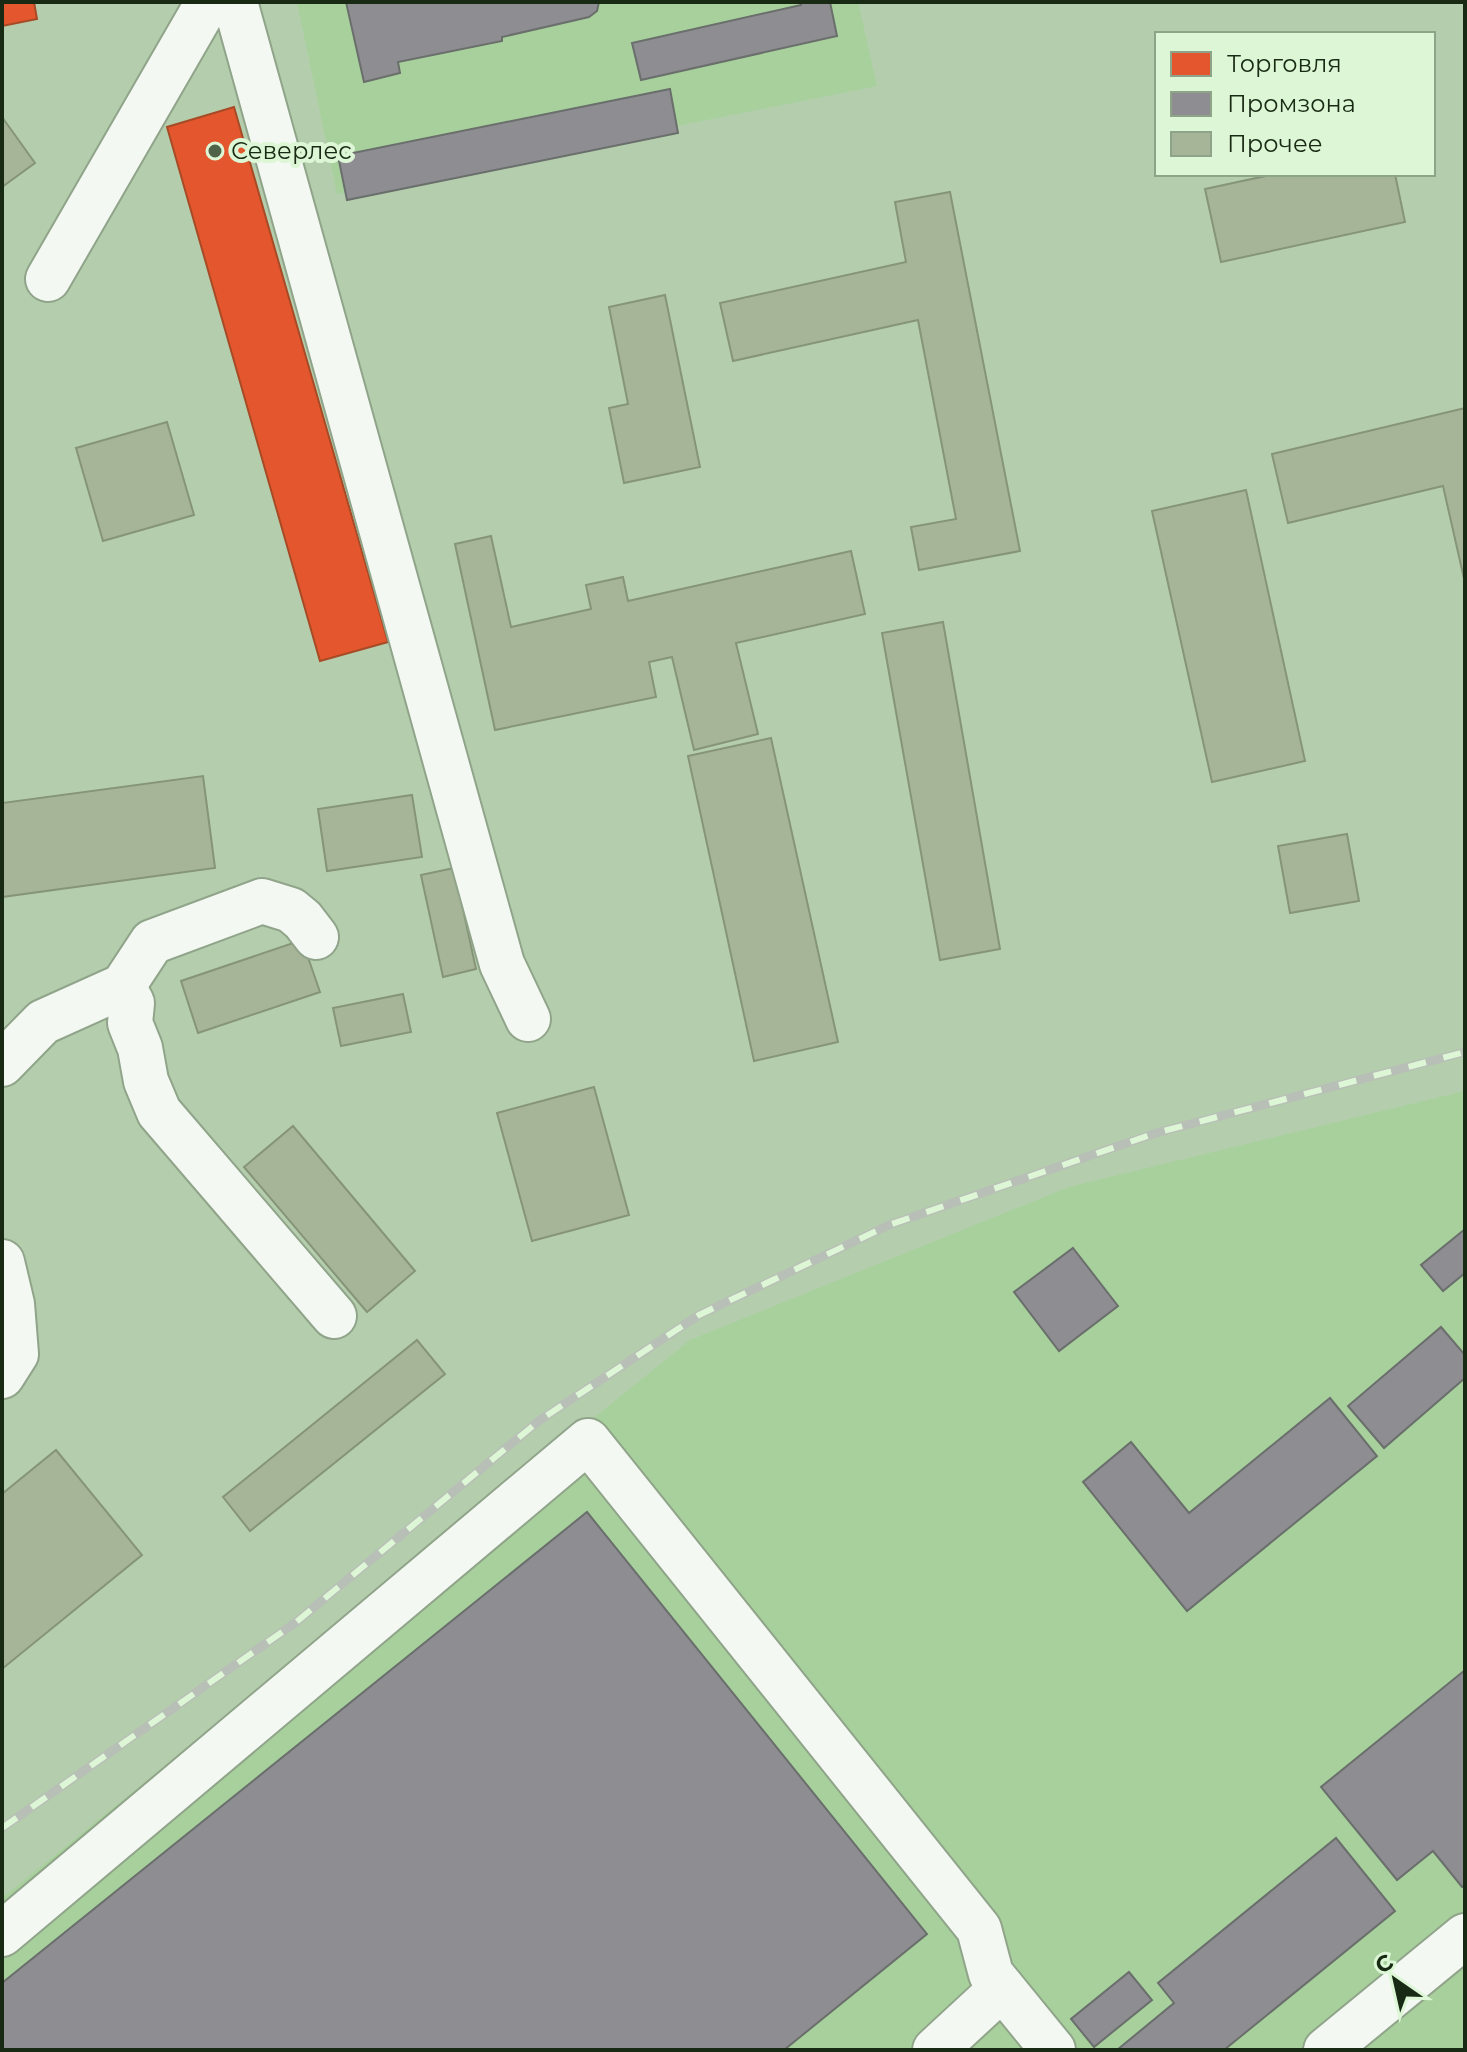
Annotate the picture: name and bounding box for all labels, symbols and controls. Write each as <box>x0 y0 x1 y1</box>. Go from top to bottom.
legend <box>1155 32 1435 176</box>
text: Торговля <box>1227 49 1342 78</box>
text: Промзона <box>1227 89 1356 118</box>
text: Прочее <box>1227 129 1323 158</box>
place label: Северлес <box>231 136 352 165</box>
marker: Северлес <box>206 142 224 160</box>
north arrow <box>1355 1940 1435 2020</box>
text: С <box>1370 1948 1398 1979</box>

